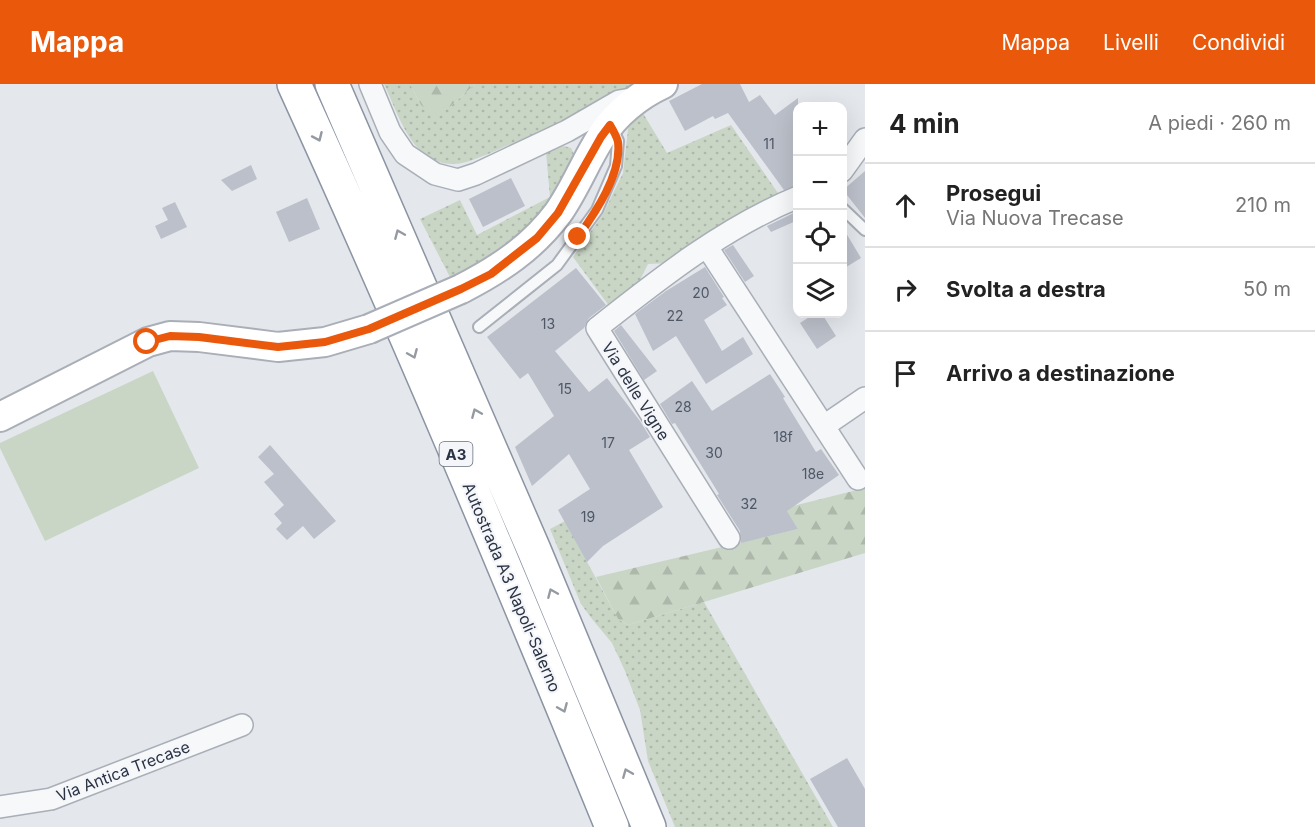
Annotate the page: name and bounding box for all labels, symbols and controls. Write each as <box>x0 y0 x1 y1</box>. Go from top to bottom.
text: Mappa <box>30 25 124 59</box>
text: Mappa <box>1002 30 1070 55</box>
text: Livelli <box>1103 30 1159 55</box>
text: Condividi <box>1192 30 1285 55</box>
map controls <box>793 102 847 318</box>
button: + <box>793 102 847 156</box>
text: 4 min <box>889 108 960 139</box>
text: A piedi · 260 m <box>1148 111 1291 135</box>
one-way arrow <box>311 131 323 142</box>
house number: 11 <box>763 135 775 152</box>
button: − <box>793 156 847 210</box>
text: Prosegui <box>946 180 1041 206</box>
icon: ahead <box>889 189 922 222</box>
text: 210 m <box>1235 193 1291 217</box>
text: Via Nuova Trecase <box>946 206 1124 230</box>
button: locate <box>793 210 847 264</box>
route end <box>564 223 590 249</box>
one-way arrow <box>394 229 406 240</box>
button: layers <box>793 264 847 318</box>
icon: right <box>889 273 922 306</box>
text: Svolta a destra <box>946 276 1106 302</box>
text: 50 m <box>1243 277 1291 301</box>
house number: 20 <box>692 284 710 301</box>
house number: 22 <box>666 307 684 324</box>
house number: 13 <box>541 315 555 332</box>
route start <box>133 328 159 354</box>
street label: Via delle Vigne <box>598 338 674 444</box>
one-way arrow <box>406 348 418 359</box>
icon: arrive <box>889 357 922 390</box>
text: Arrivo a destinazione <box>946 360 1175 386</box>
house number: 15 <box>558 380 572 397</box>
house number: 28 <box>674 398 692 415</box>
one-way arrow <box>471 409 483 420</box>
house number: 18f <box>773 428 793 445</box>
house number: 17 <box>601 434 615 451</box>
road number: A3 <box>440 442 472 466</box>
house number: 30 <box>705 444 723 461</box>
house number: 18e <box>802 465 824 482</box>
street label: Autostrada A3 Napoli-Salerno <box>459 479 565 695</box>
house number: 32 <box>740 495 758 512</box>
house number: 19 <box>581 508 595 525</box>
one-way arrow <box>547 588 559 599</box>
one-way arrow <box>556 702 568 713</box>
street label: Via Antica Trecase <box>53 736 193 806</box>
one-way arrow <box>622 768 634 779</box>

